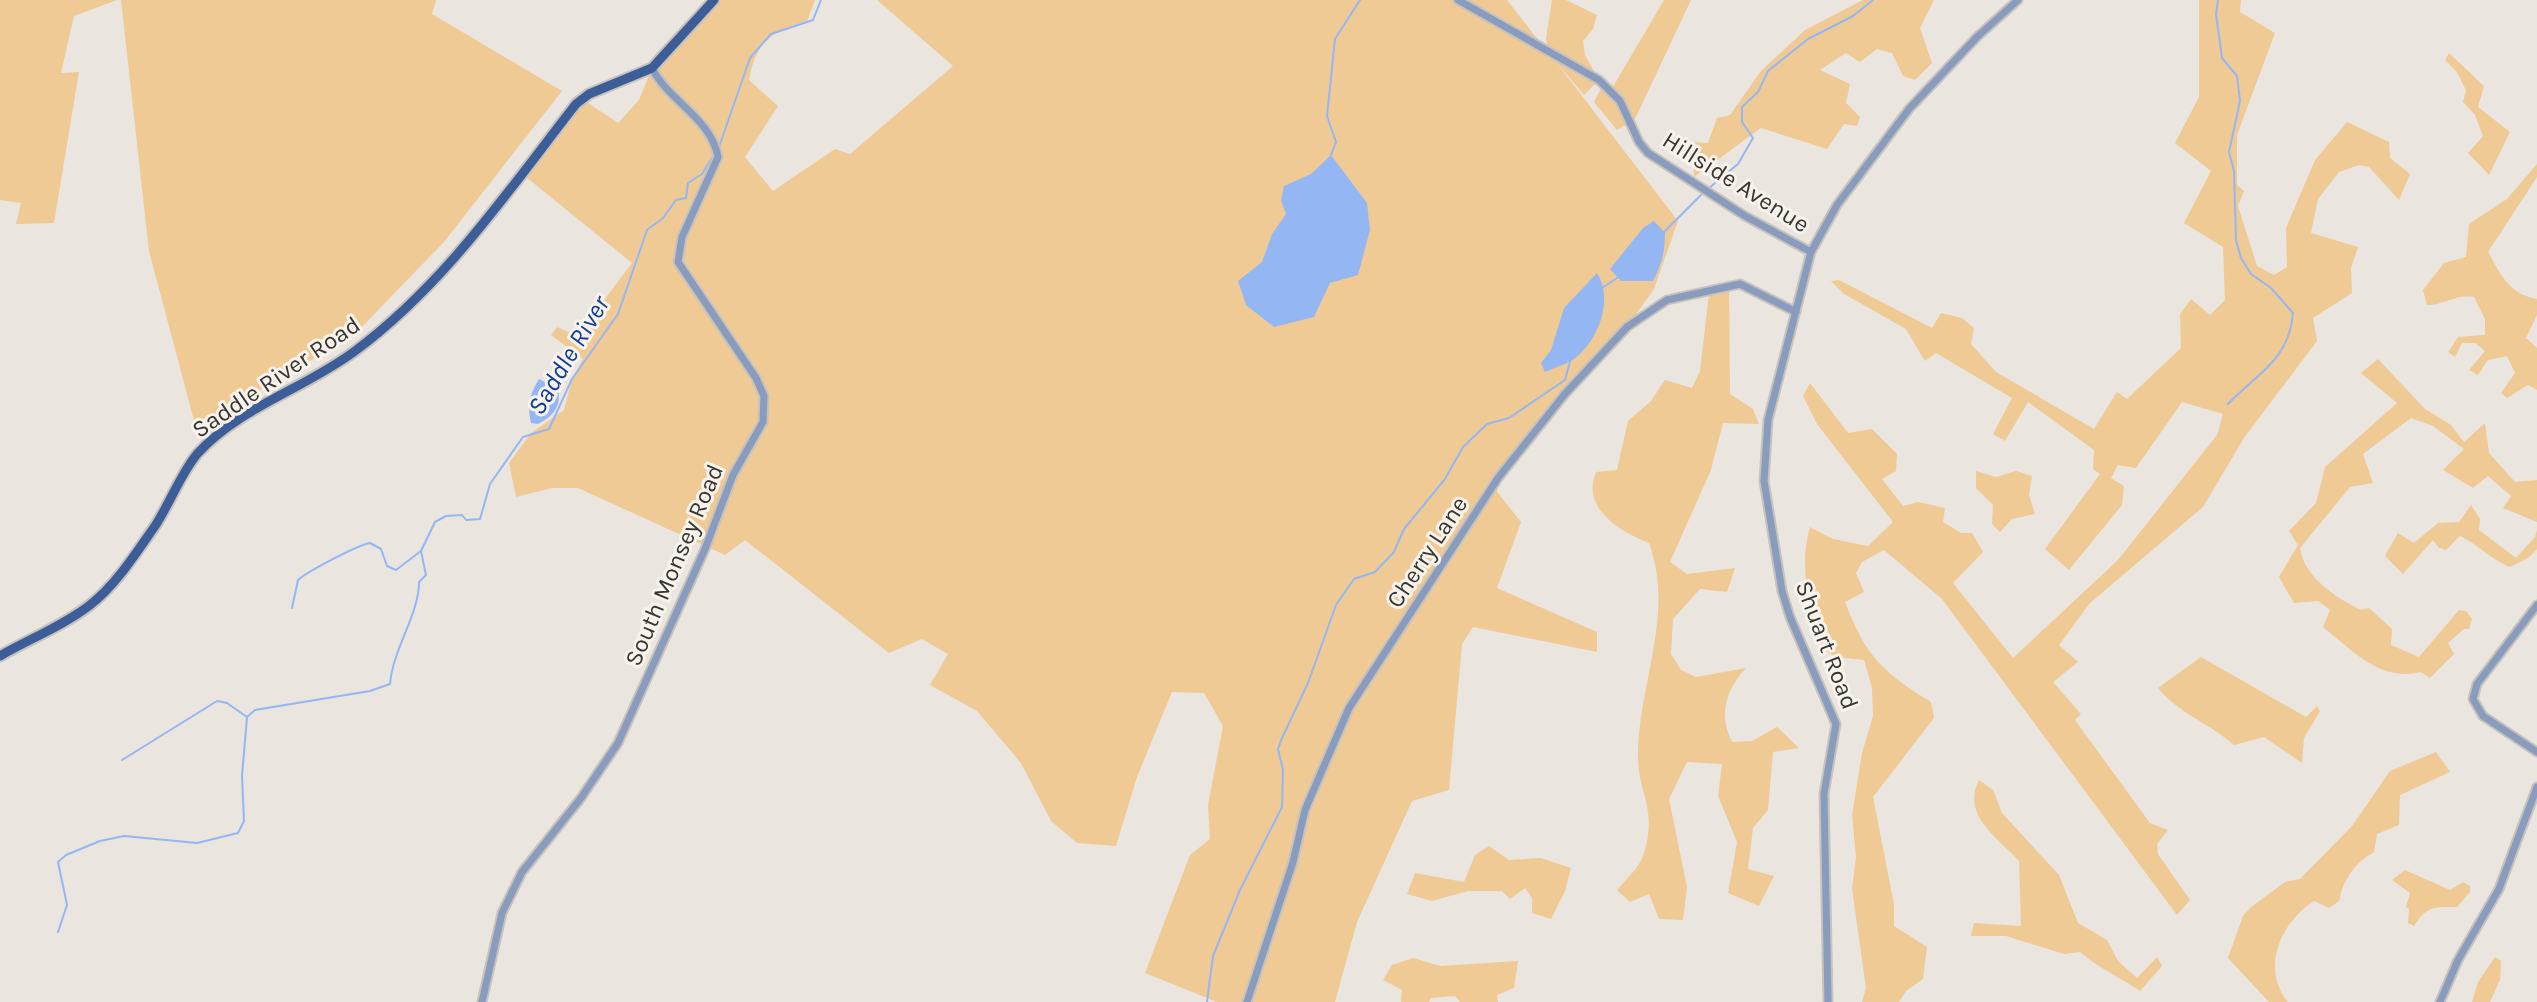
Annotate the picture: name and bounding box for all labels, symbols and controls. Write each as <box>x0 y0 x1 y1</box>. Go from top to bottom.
street label: Hillside Avenue <box>1657 126 1815 238</box>
water label: Saddle River <box>521 289 617 420</box>
street label: Saddle River Road <box>187 310 365 444</box>
street label: South Monsey Road <box>619 460 729 670</box>
street label: Cherry Lane <box>1381 491 1473 613</box>
street label: Shuart Road <box>1790 577 1864 713</box>

